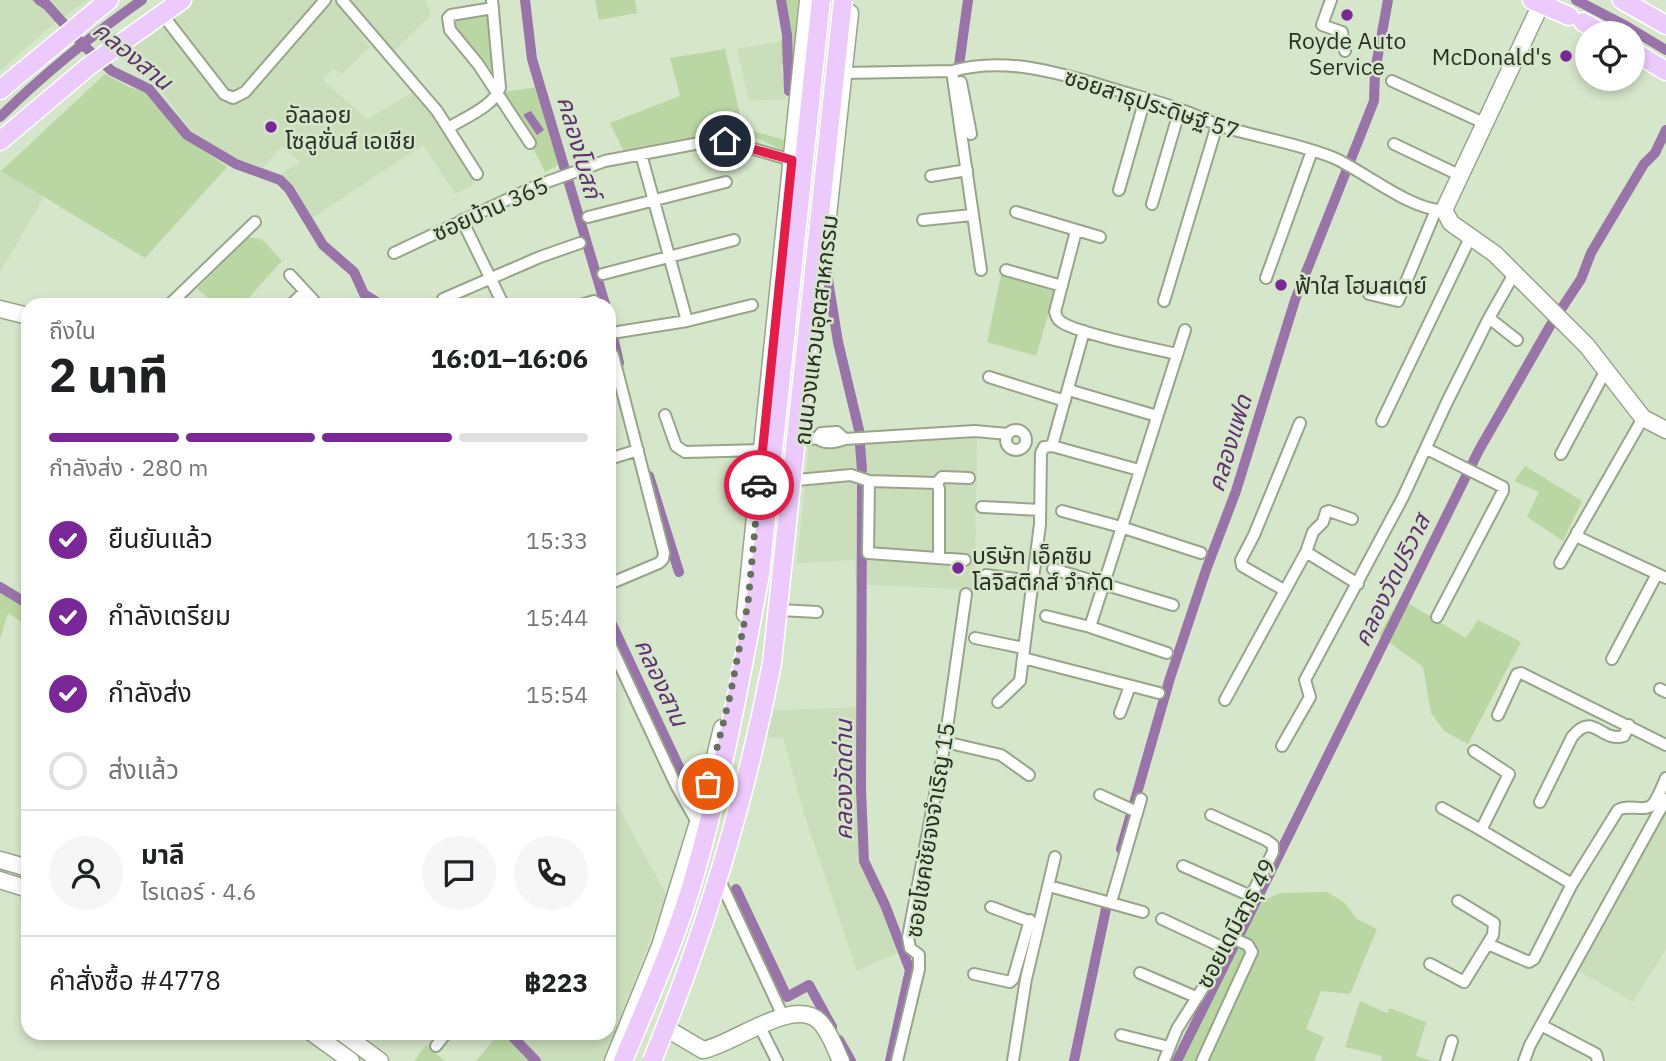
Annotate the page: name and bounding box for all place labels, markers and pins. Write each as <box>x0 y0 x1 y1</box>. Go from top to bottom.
marker: Royde Auto Service <box>1339 7 1355 23</box>
place label: Royde Auto Service <box>1288 25 1406 81</box>
place label: McDonald's <box>1432 41 1552 71</box>
marker: McDonald's <box>1558 48 1574 64</box>
place label: อัลลอย โซลูชั่นส์ เอเชีย <box>285 99 416 156</box>
pin <box>695 111 755 171</box>
marker: อัลลอย โซลูชั่นส์ เอเชีย <box>263 119 279 135</box>
place label: ฟ้าใส โฮมสเตย์ <box>1295 270 1427 300</box>
marker: ฟ้าใส โฮมสเตย์ <box>1273 277 1289 293</box>
place label: บริษัท เอ็คซิม โลจิสติกส์ จำกัด <box>972 540 1114 596</box>
marker: บริษัท เอ็คซิม โลจิสติกส์ จำกัด <box>950 560 966 576</box>
pin <box>678 754 738 814</box>

